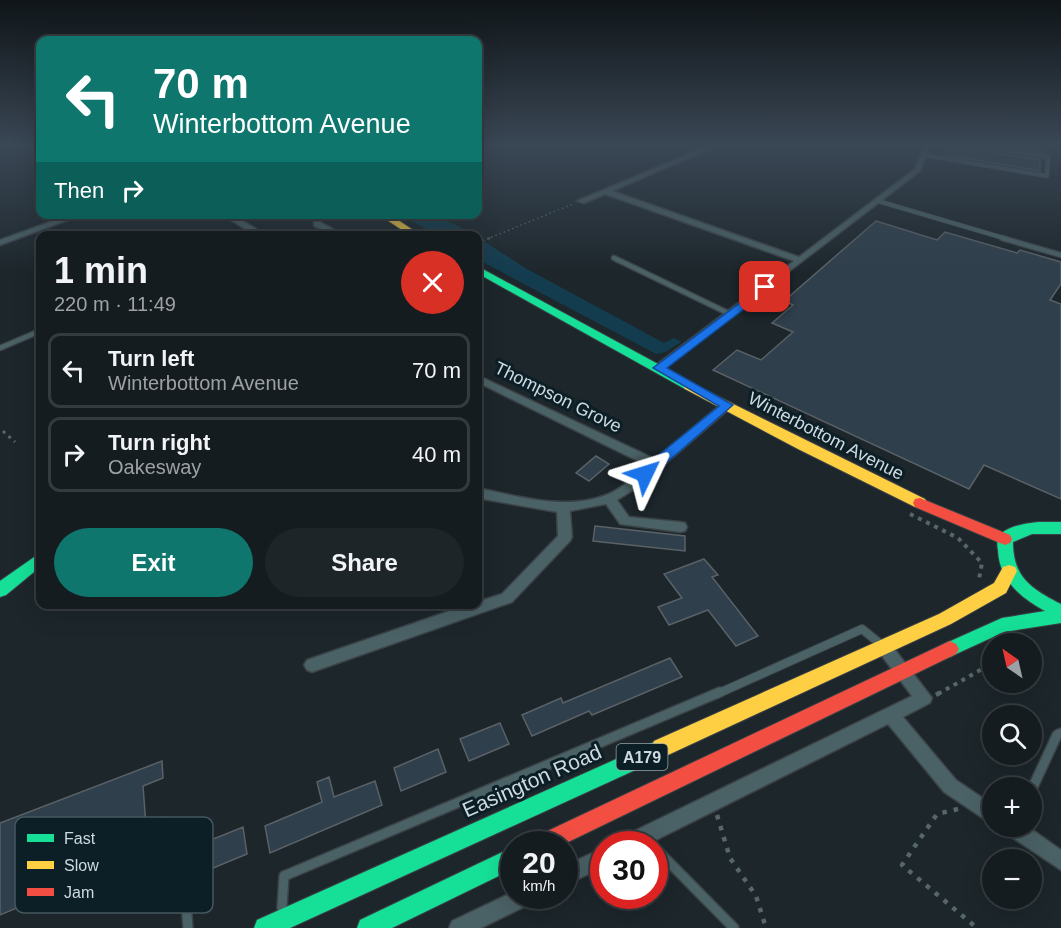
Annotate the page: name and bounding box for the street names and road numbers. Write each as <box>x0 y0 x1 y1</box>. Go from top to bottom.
street label: Thompson Grove <box>491 358 625 436</box>
street label: Winterbottom Avenue <box>745 388 907 484</box>
street label: Easington Road <box>459 740 605 821</box>
road number: A179 <box>616 744 668 770</box>

